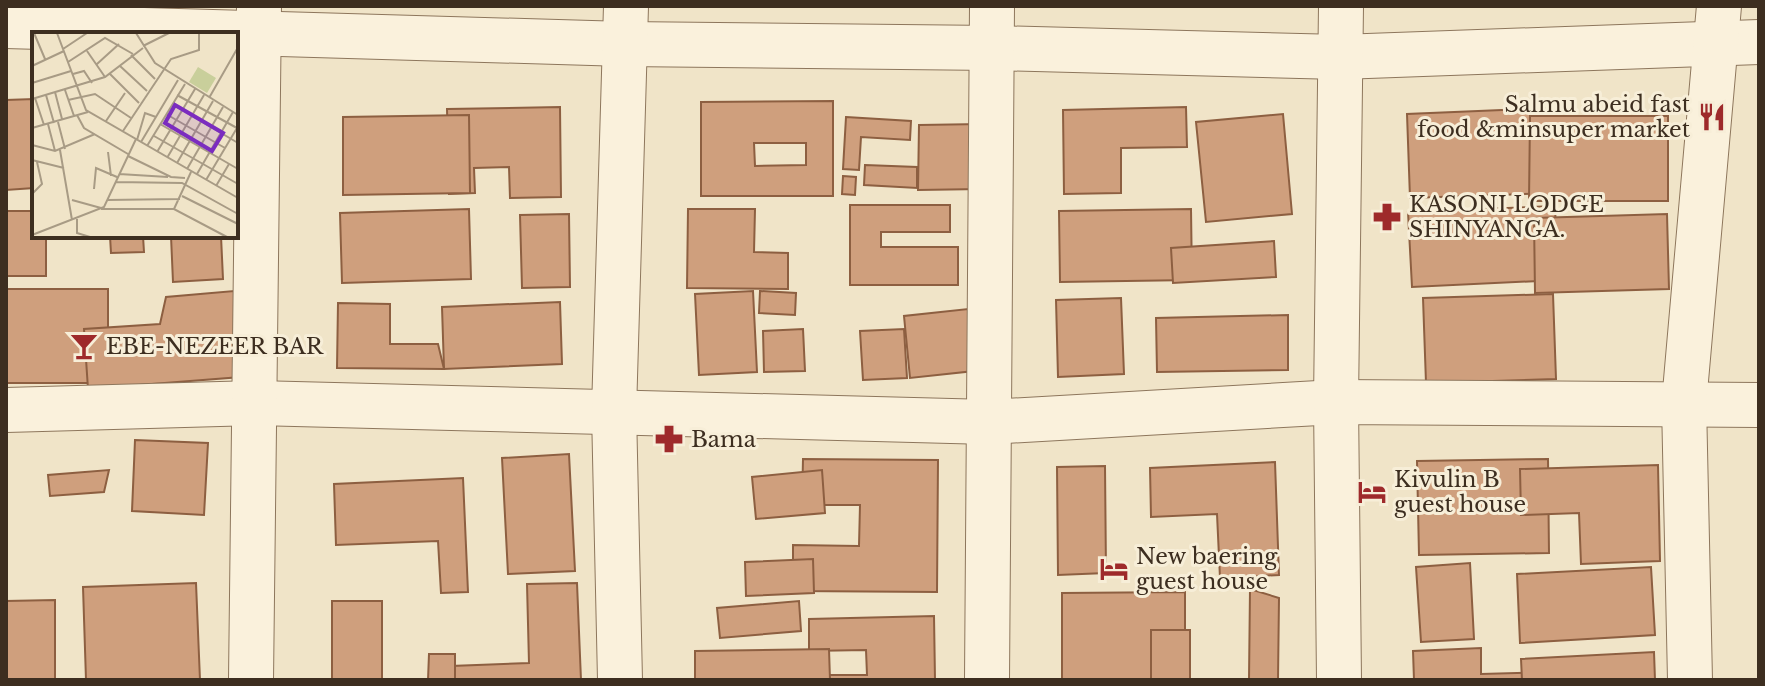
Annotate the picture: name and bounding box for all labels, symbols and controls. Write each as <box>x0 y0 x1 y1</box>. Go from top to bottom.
inset map <box>32 32 238 238</box>
place label: Salmu abeid fast food &minsuper market <box>1417 91 1691 143</box>
restaurant icon: Salmu abeid fast food &minsuper market <box>1697 102 1727 132</box>
place label: KASONI LODGE SHINYANGA. <box>1409 191 1604 243</box>
pharmacy icon: KASONI LODGE SHINYANGA. <box>1372 202 1402 232</box>
bar icon: EBE-NEZEER BAR <box>69 331 99 361</box>
place label: EBE-NEZEER BAR <box>106 333 324 360</box>
pharmacy icon: Bama <box>654 424 684 454</box>
place label: Bama <box>691 426 757 453</box>
place label: Kivulin B guest house <box>1394 466 1526 518</box>
hotel icon: Kivulin B guest house <box>1357 477 1387 507</box>
place label: New baering guest house <box>1136 543 1278 595</box>
hotel icon: New baering guest house <box>1099 554 1129 584</box>

